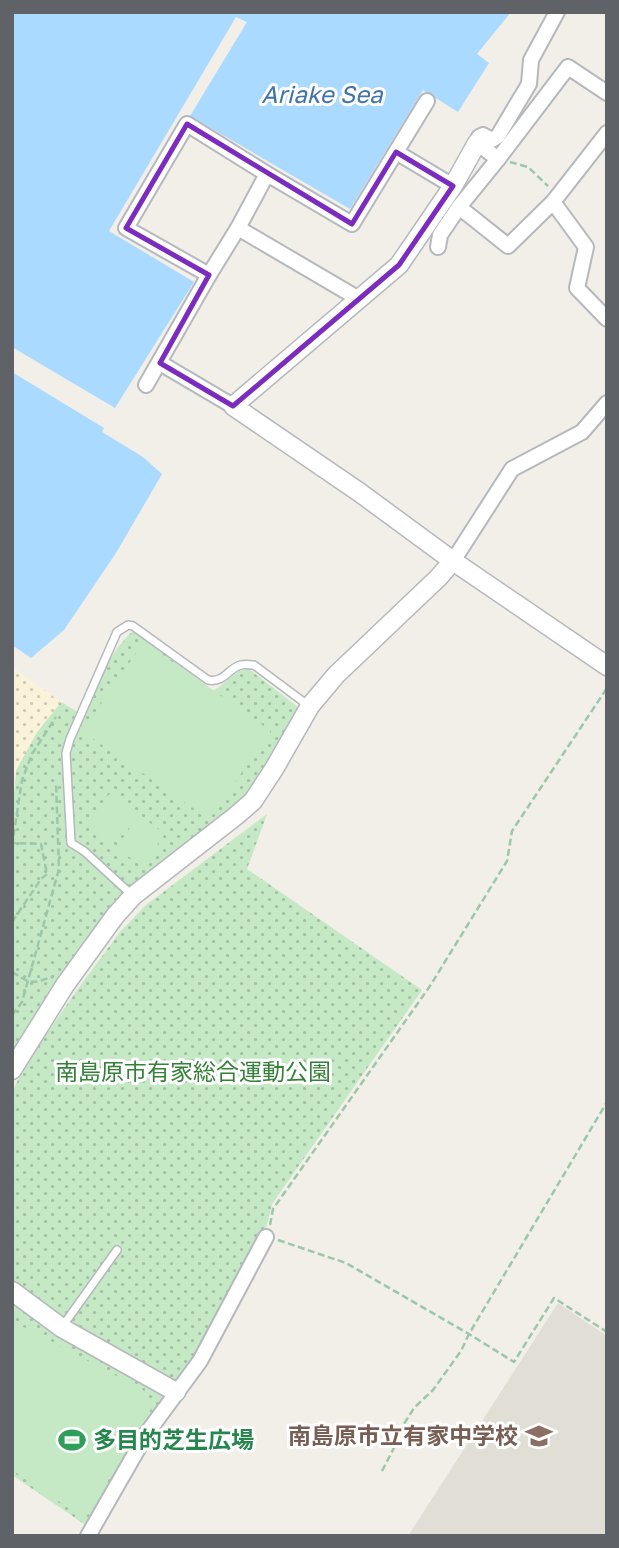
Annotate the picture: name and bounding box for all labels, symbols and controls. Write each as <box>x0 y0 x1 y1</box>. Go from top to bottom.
water label: Ariake Sea <box>261 79 384 108</box>
park label: 南島原市有家総合運動公園 <box>55 1057 331 1085</box>
place label: 南島原市立有家中学校 <box>288 1421 518 1449</box>
school or university icon: 南島原市立有家中学校 <box>524 1421 554 1451</box>
sports icon: 多目的芝生広場 <box>57 1425 87 1455</box>
place label: 多目的芝生広場 <box>93 1425 254 1453</box>

